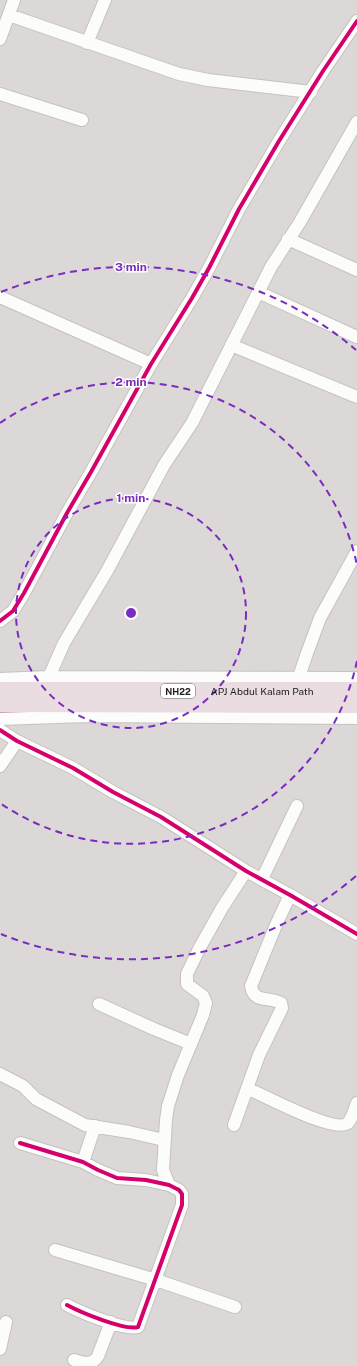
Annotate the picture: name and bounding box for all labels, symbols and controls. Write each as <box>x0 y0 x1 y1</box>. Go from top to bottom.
text: 3 min <box>115 260 147 274</box>
text: 2 min <box>115 375 147 389</box>
text: 1 min <box>117 491 145 505</box>
centre of rings <box>124 606 138 620</box>
road number: NH22 <box>161 684 195 698</box>
street label: APJ Abdul Kalam Path <box>211 685 314 697</box>

